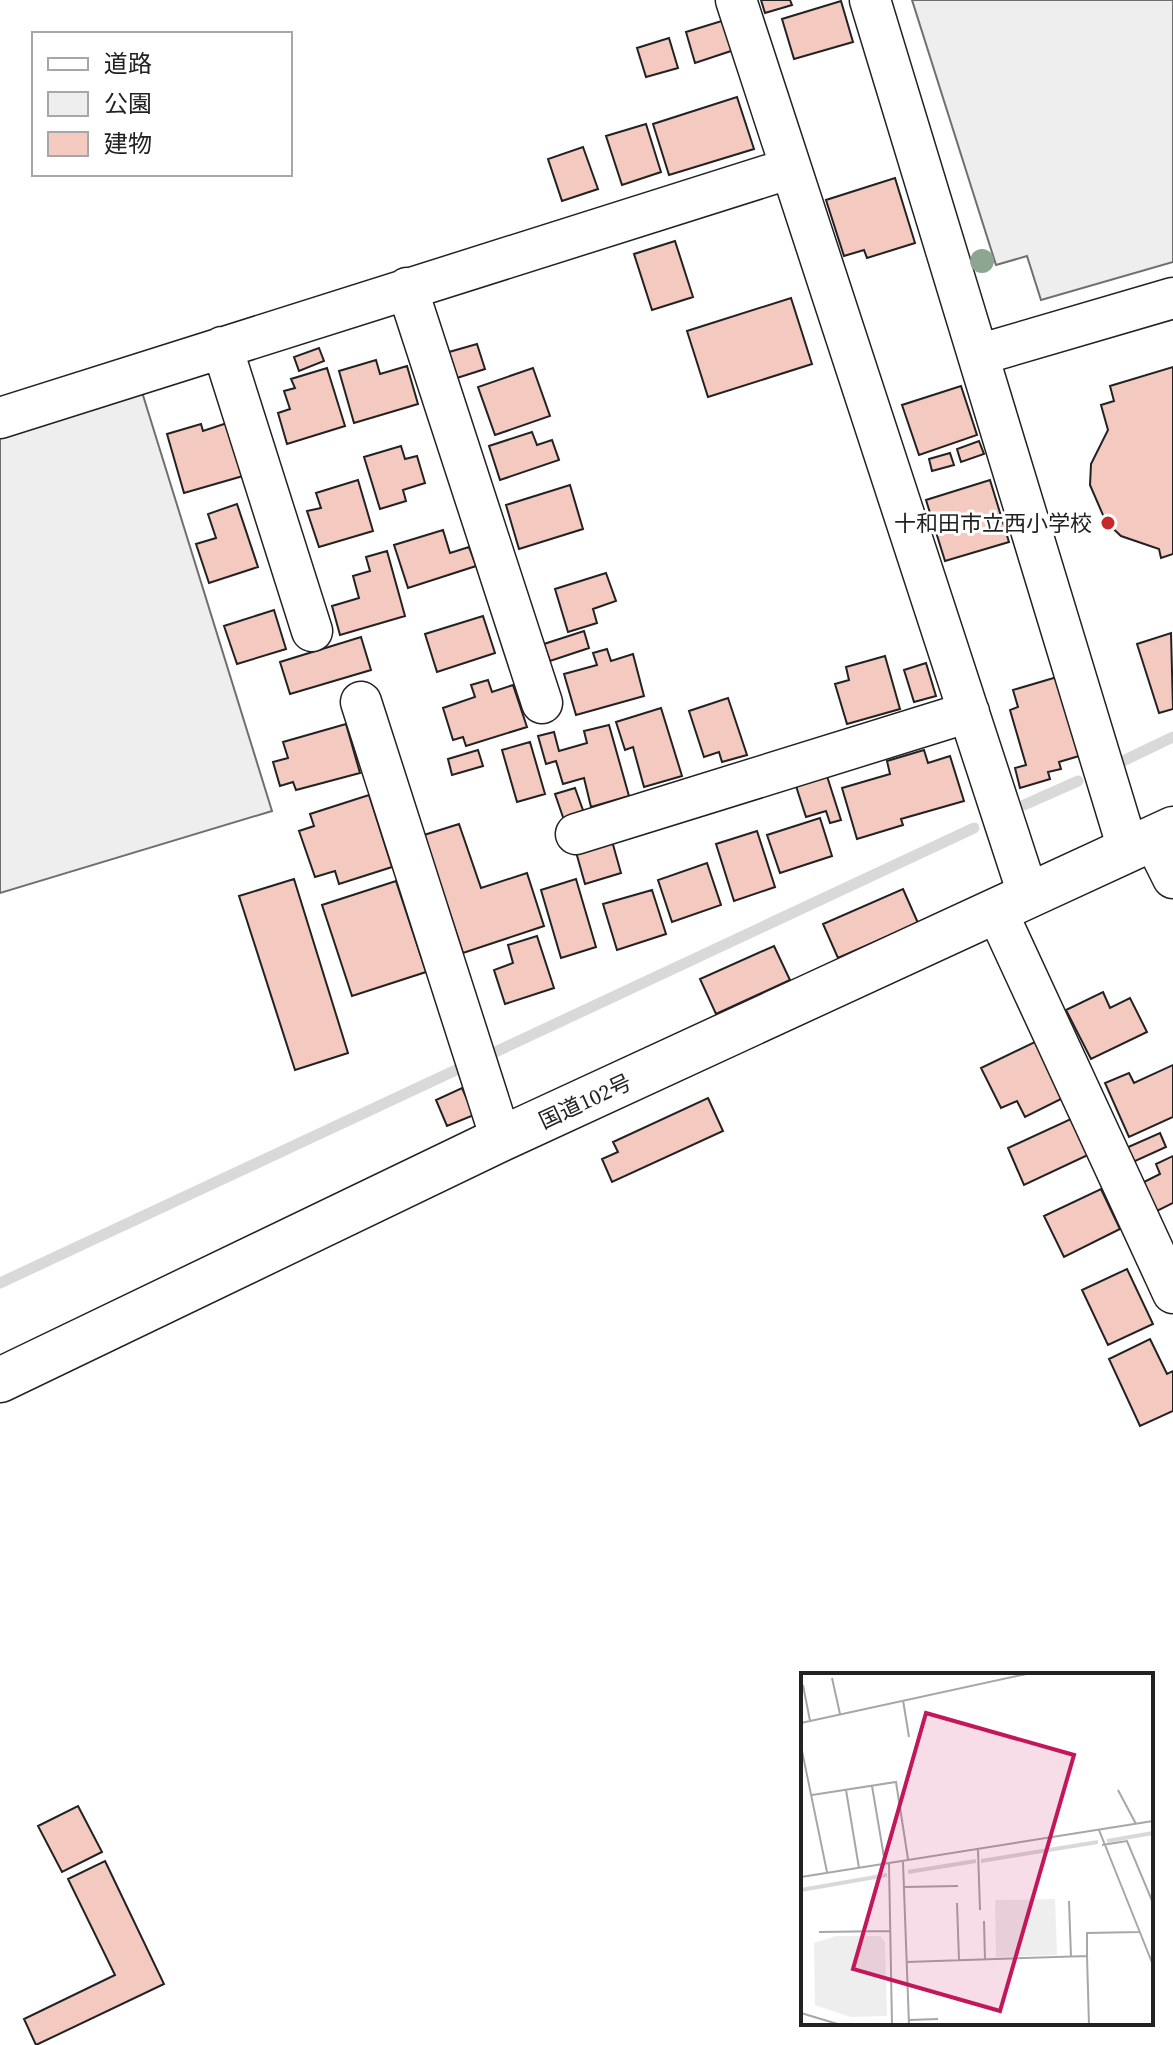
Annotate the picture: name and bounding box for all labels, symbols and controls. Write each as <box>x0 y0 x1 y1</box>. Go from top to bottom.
legend <box>32 32 292 176</box>
text: 道路 <box>104 47 152 80</box>
text: 公園 <box>104 87 152 120</box>
text: 建物 <box>104 127 152 160</box>
place label: 十和田市立西小学校 <box>894 508 1092 538</box>
marker: 十和田市立西小学校 <box>1099 514 1117 532</box>
street label: 国道102号 <box>534 1066 636 1136</box>
inset map <box>801 1673 1153 2025</box>

